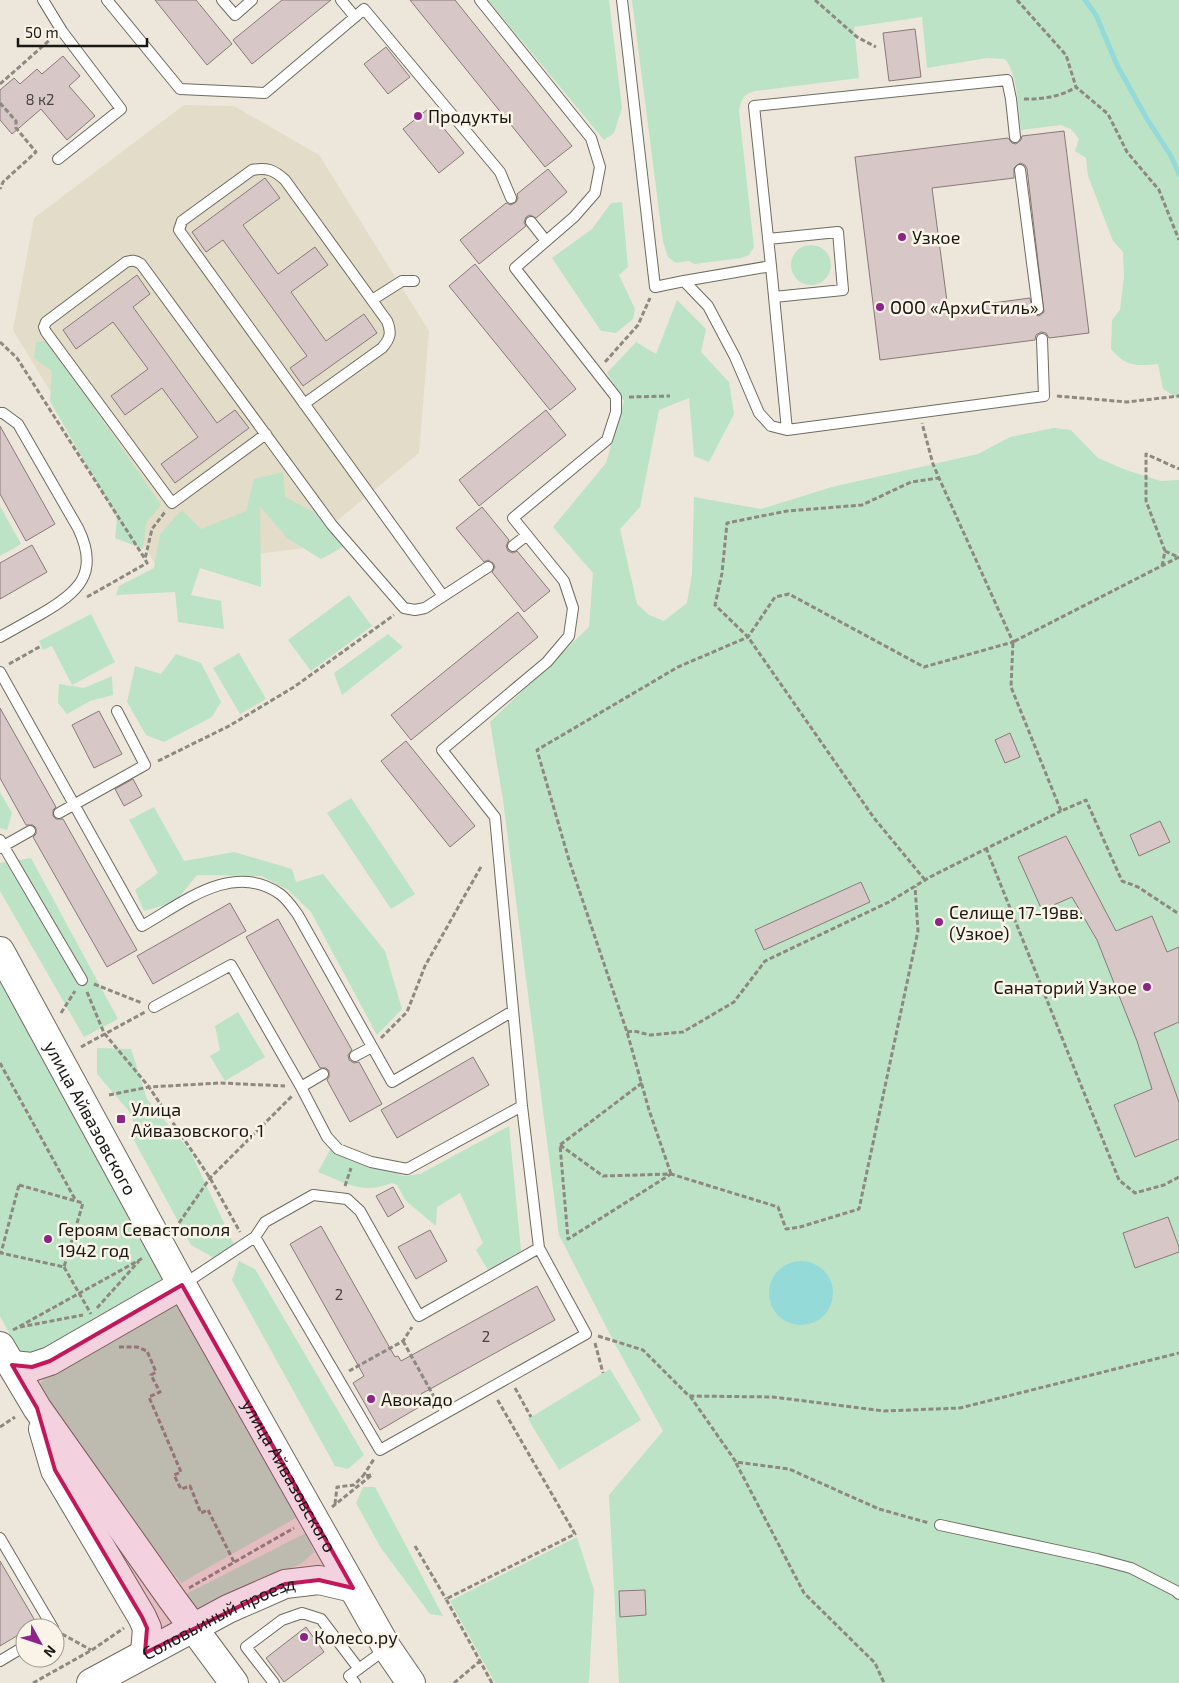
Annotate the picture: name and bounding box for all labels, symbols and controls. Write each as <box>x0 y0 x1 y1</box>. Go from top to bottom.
scale bar <box>18 15 146 47</box>
text: 50 m <box>25 23 59 41</box>
house number: 8 к2 <box>26 90 54 108</box>
place label: Продукты <box>428 105 512 127</box>
marker: Продукты <box>412 110 424 122</box>
place label: Узкое <box>912 226 960 248</box>
marker: Узкое <box>896 231 908 243</box>
place label: ООО «АрхиСтиль» <box>890 296 1038 318</box>
marker: ООО «АрхиСтиль» <box>874 301 886 313</box>
place label: Селище 17-19вв. (Узкое) <box>949 901 1083 944</box>
marker: Селище 17-19вв. (Узкое) <box>933 916 945 928</box>
place label: Санаторий Узкое <box>993 976 1137 998</box>
marker: Санаторий Узкое <box>1141 981 1153 993</box>
street label: улица Айвазовского <box>40 1037 142 1199</box>
place label: Улица Айвазовского, 1 <box>131 1098 264 1141</box>
marker: Улица Айвазовского, 1 <box>115 1113 127 1125</box>
place label: Героям Севастополя 1942 год <box>58 1218 230 1261</box>
marker: Героям Севастополя 1942 год <box>42 1233 54 1245</box>
house number: 2 <box>335 1285 343 1303</box>
house number: 2 <box>482 1327 490 1345</box>
place label: Авокадо <box>381 1388 453 1410</box>
marker: Авокадо <box>365 1393 377 1405</box>
street label: улица Айвазовского <box>238 1395 341 1556</box>
street label: Соловьиный проезд <box>138 1572 297 1664</box>
north arrow <box>15 1618 65 1668</box>
place label: Колесо.ру <box>314 1626 398 1648</box>
marker: Колесо.ру <box>298 1631 310 1643</box>
text: N <box>41 1642 60 1661</box>

